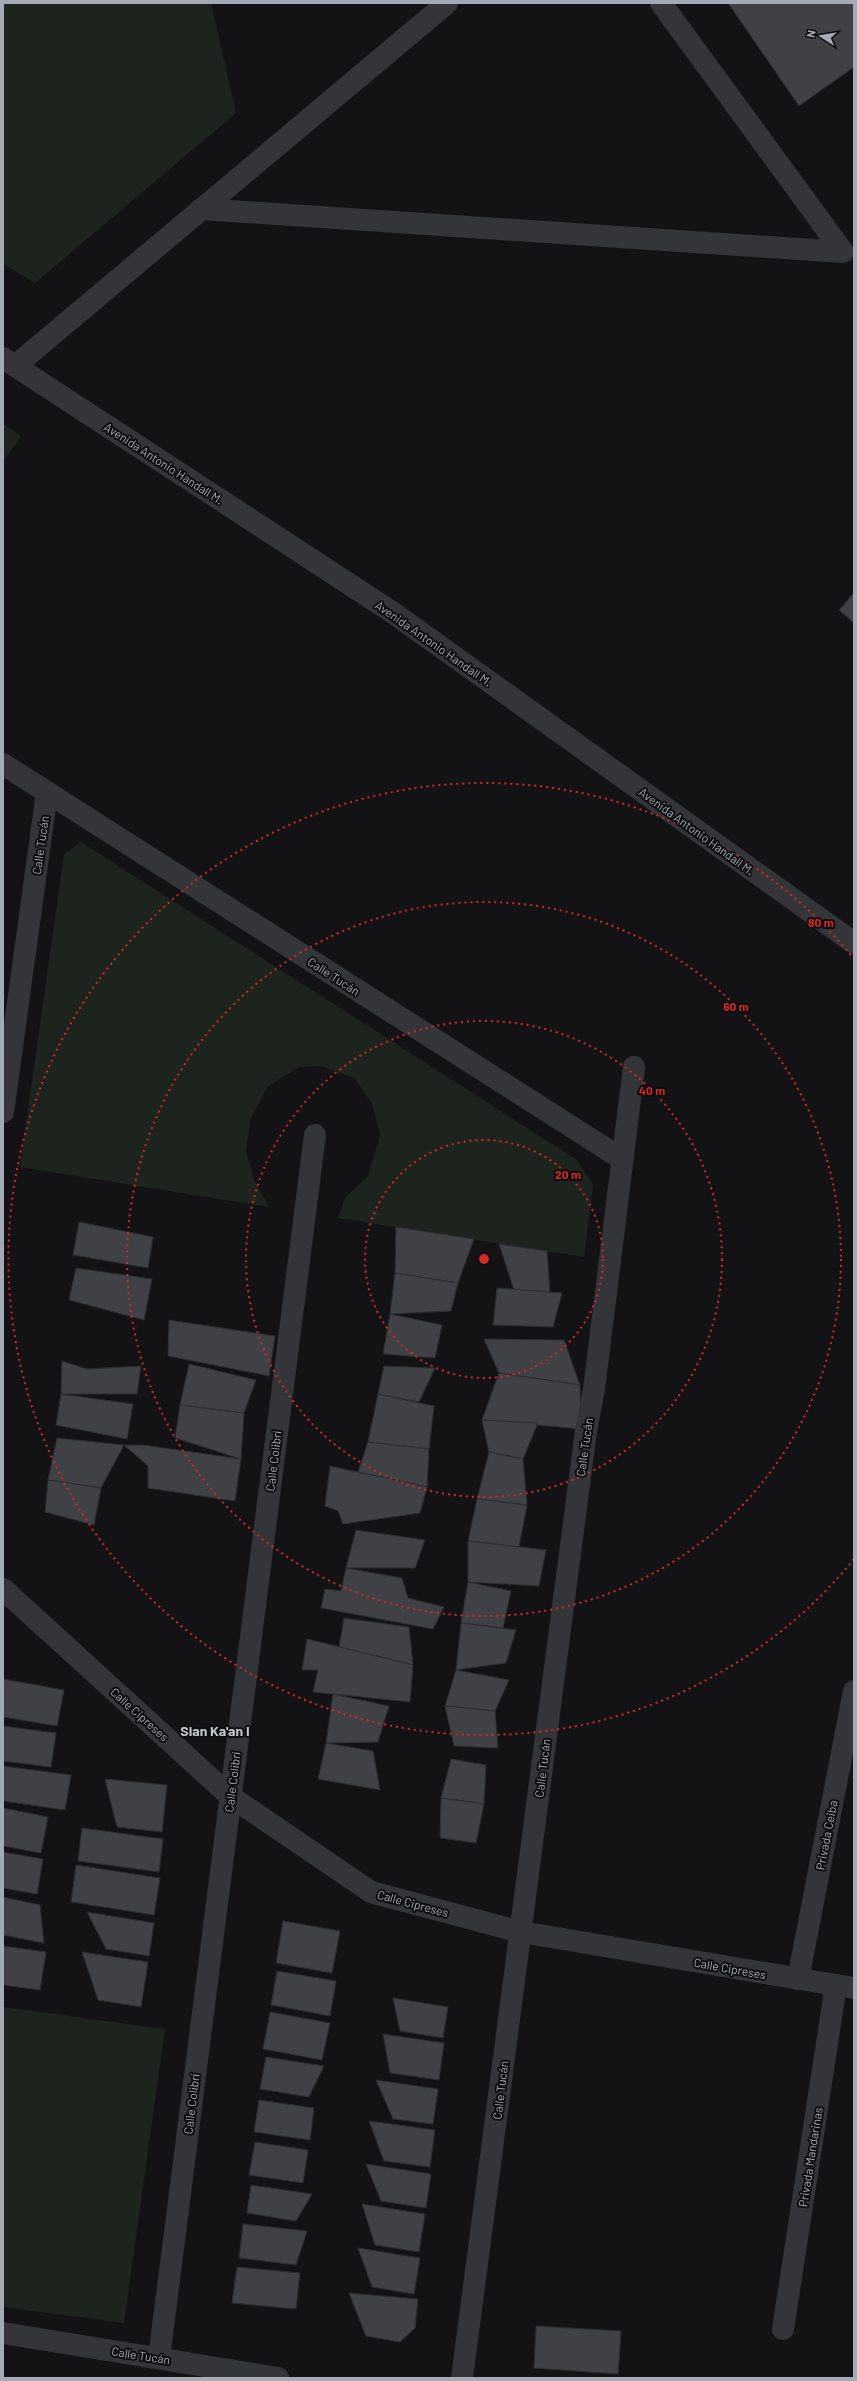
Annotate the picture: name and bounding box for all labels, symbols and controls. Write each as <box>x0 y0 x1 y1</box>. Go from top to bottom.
north arrow <box>801 16 841 56</box>
text: N <box>804 29 818 39</box>
street label: Avenida Antonio Handall M. <box>102 419 226 507</box>
street label: Avenida Antonio Handall M. <box>373 597 495 689</box>
street label: Avenida Antonio Handall M. <box>637 784 757 878</box>
street label: Calle Tucán <box>29 815 51 875</box>
text: 80 m <box>808 915 834 929</box>
street label: Calle Tucán <box>305 954 363 998</box>
text: 60 m <box>723 999 749 1013</box>
text: 40 m <box>639 1083 665 1097</box>
text: 20 m <box>555 1167 581 1181</box>
centre of rings <box>477 1252 491 1266</box>
street label: Calle Tucán <box>573 1417 595 1477</box>
street label: Calle Colibrí <box>262 1430 284 1492</box>
street label: Calle Cipreses <box>108 1684 172 1744</box>
district label: Sian Ka'an I <box>180 1722 250 1739</box>
street label: Calle Tucán <box>531 1738 553 1798</box>
street label: Calle Colibrí <box>221 1751 243 1813</box>
street label: Privada Ceiba <box>812 1799 840 1871</box>
street label: Calle Cipreses <box>376 1887 450 1919</box>
street label: Calle Cipreses <box>693 1955 767 1981</box>
street label: Calle Tucán <box>489 2060 511 2120</box>
street label: Calle Colibrí <box>180 2073 202 2135</box>
street label: Privada Mandarinas <box>795 2106 825 2208</box>
street label: Calle Tucán <box>111 2343 171 2367</box>

